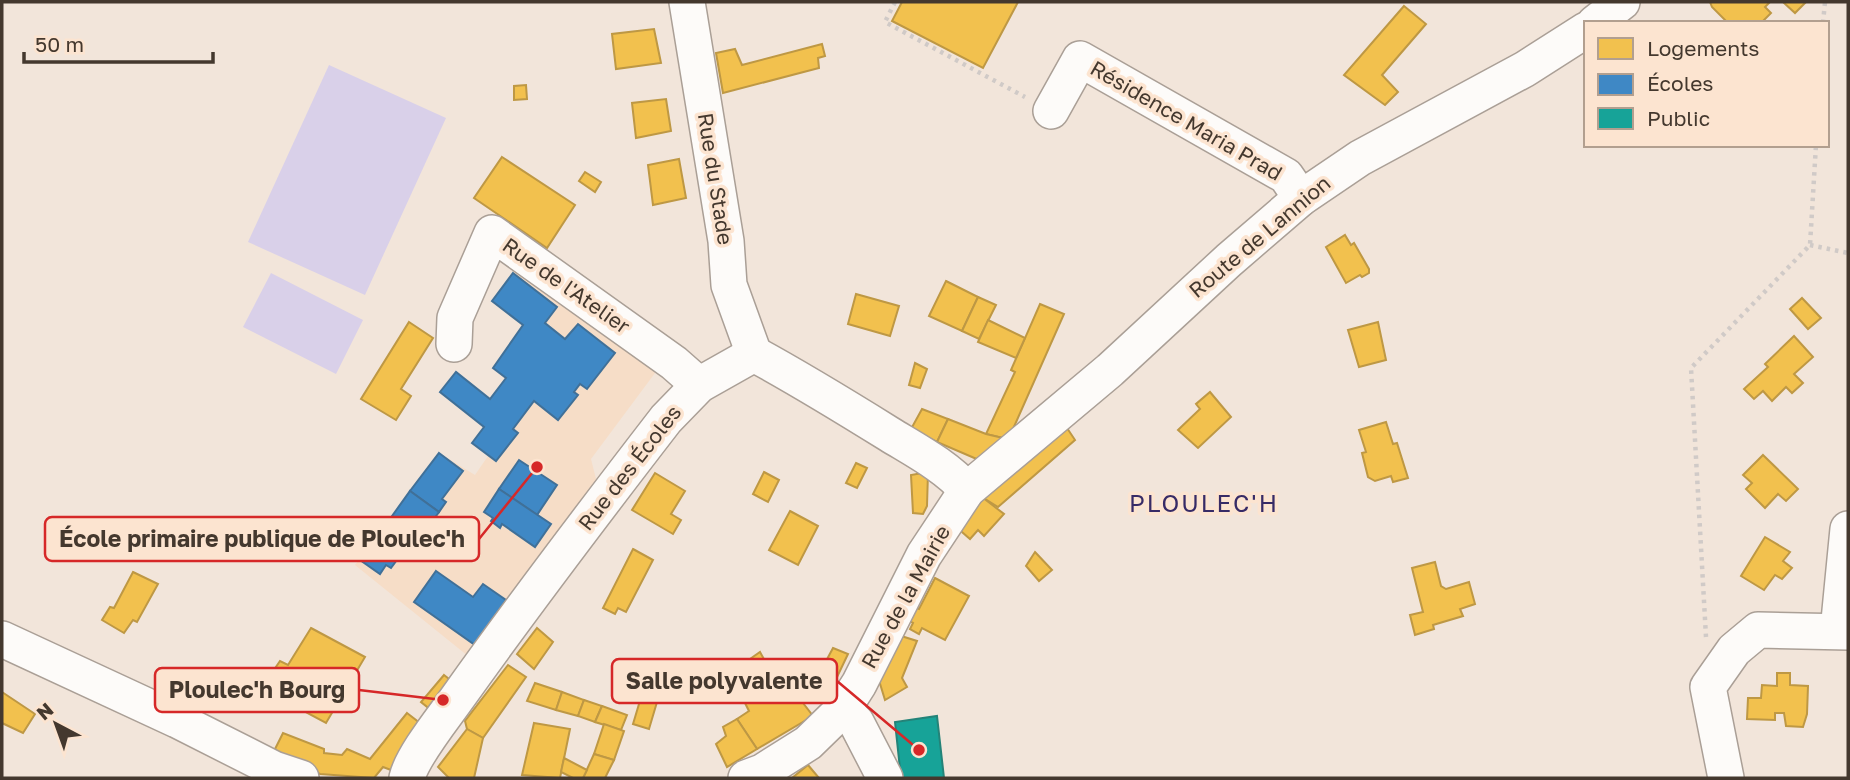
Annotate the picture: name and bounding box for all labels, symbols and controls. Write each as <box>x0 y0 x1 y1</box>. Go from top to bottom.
scale bar <box>24 21 214 65</box>
legend <box>1584 21 1829 147</box>
text: 50 m <box>35 31 84 57</box>
text: Logements <box>1647 35 1759 61</box>
street label: Résidence Maria Prad <box>1086 55 1287 186</box>
text: Écoles <box>1647 70 1713 96</box>
text: Public <box>1647 105 1710 131</box>
street label: Rue du Stade <box>693 111 739 247</box>
street label: Route de Lannion <box>1183 170 1335 303</box>
street label: Rue de l'Atelier <box>498 232 635 339</box>
street label: Rue des Écoles <box>572 400 686 535</box>
district label: PLOULEC'H <box>1129 488 1279 517</box>
callout: École primaire publique de Ploulec'h <box>45 517 479 561</box>
street label: Rue de la Mairie <box>855 520 955 673</box>
text: École primaire publique de Ploulec'h <box>59 524 465 552</box>
callout: Salle polyvalente <box>612 659 837 703</box>
text: Salle polyvalente <box>626 666 823 694</box>
callout: Ploulec'h Bourg <box>155 668 359 712</box>
text: Ploulec'h Bourg <box>169 675 345 703</box>
north arrow <box>21 689 91 759</box>
text: N <box>32 697 58 724</box>

